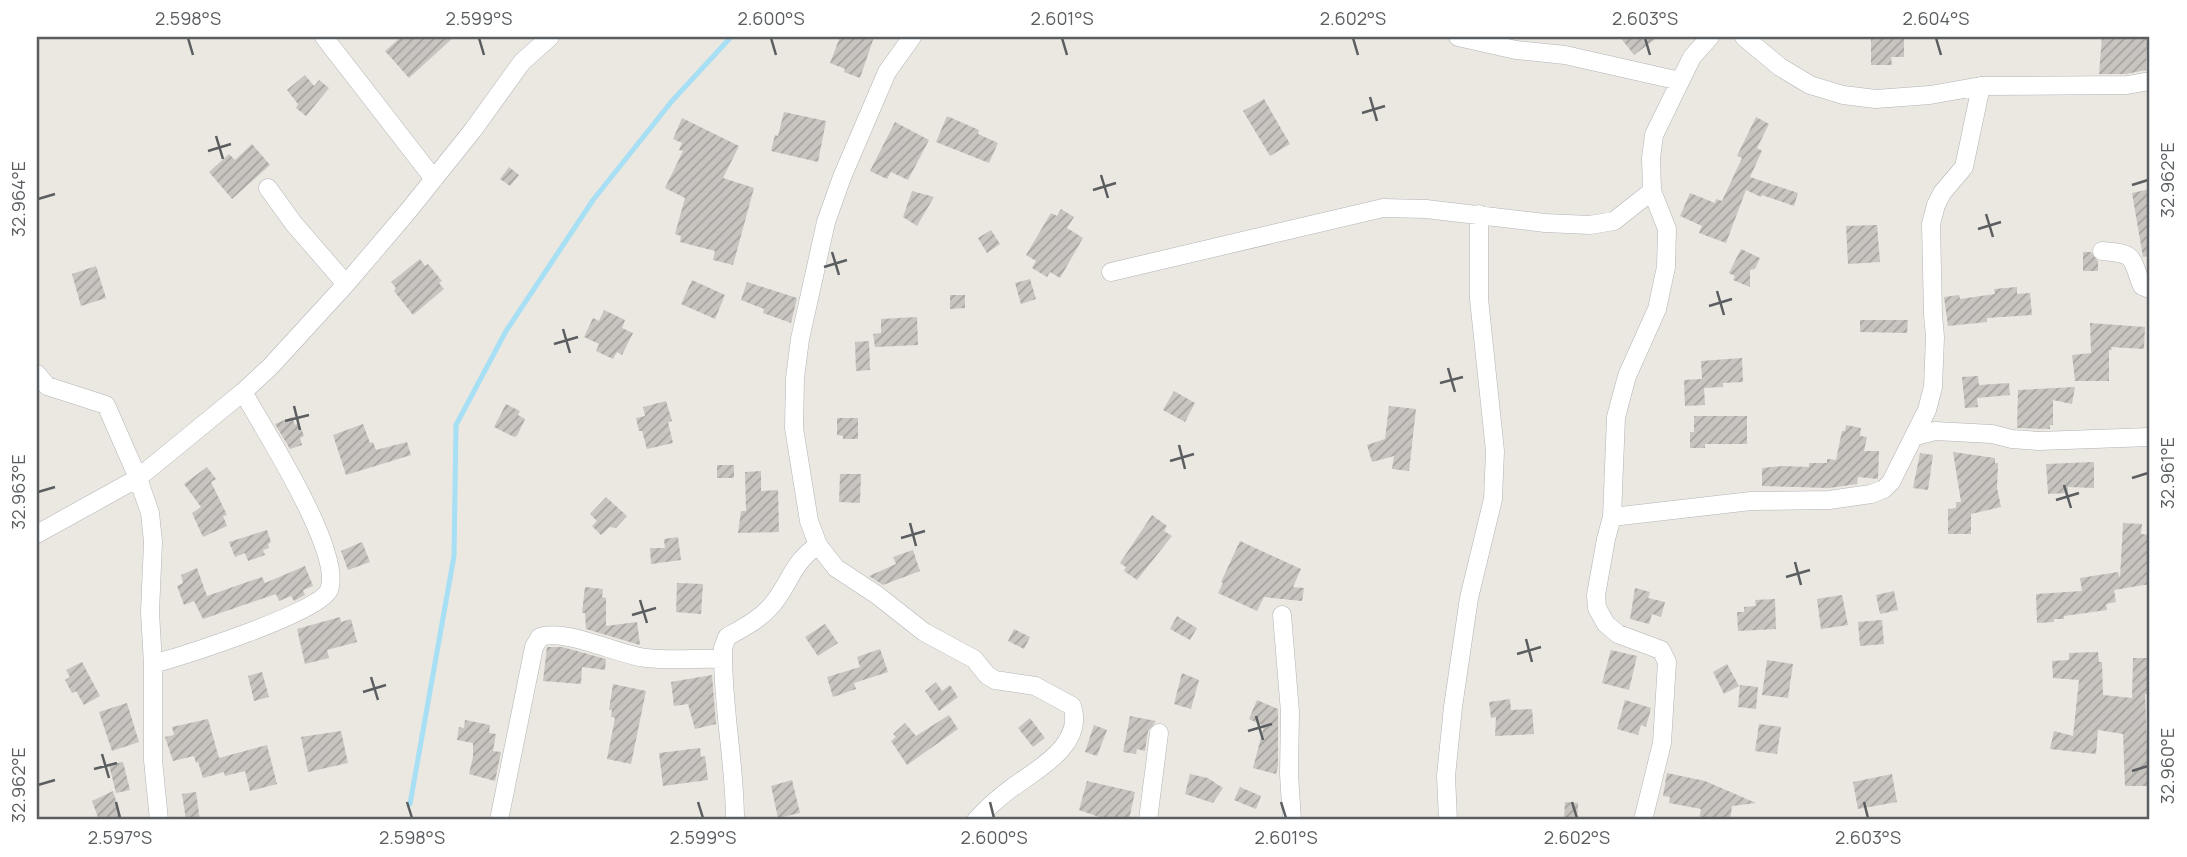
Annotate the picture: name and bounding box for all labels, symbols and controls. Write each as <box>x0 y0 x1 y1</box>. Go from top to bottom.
text: 2.598°S <box>155 6 221 30</box>
text: 2.599°S <box>446 6 512 30</box>
text: 2.600°S <box>737 6 805 30</box>
text: 2.601°S <box>1030 6 1094 30</box>
text: 2.602°S <box>1320 6 1386 30</box>
text: 2.603°S <box>1612 6 1678 30</box>
text: 2.604°S <box>1903 6 1969 30</box>
text: 32.962°E <box>2155 142 2179 218</box>
text: 32.964°E <box>6 161 30 237</box>
text: 32.961°E <box>2155 437 2179 509</box>
text: 32.963°E <box>6 454 30 530</box>
text: 32.960°E <box>2155 728 2179 804</box>
text: 32.962°E <box>6 747 30 823</box>
text: 2.597°S <box>88 825 152 849</box>
text: 2.598°S <box>379 825 445 849</box>
text: 2.599°S <box>670 825 736 849</box>
text: 2.600°S <box>960 825 1028 849</box>
text: 2.601°S <box>1254 825 1318 849</box>
text: 2.602°S <box>1544 825 1610 849</box>
text: 2.603°S <box>1835 825 1901 849</box>

